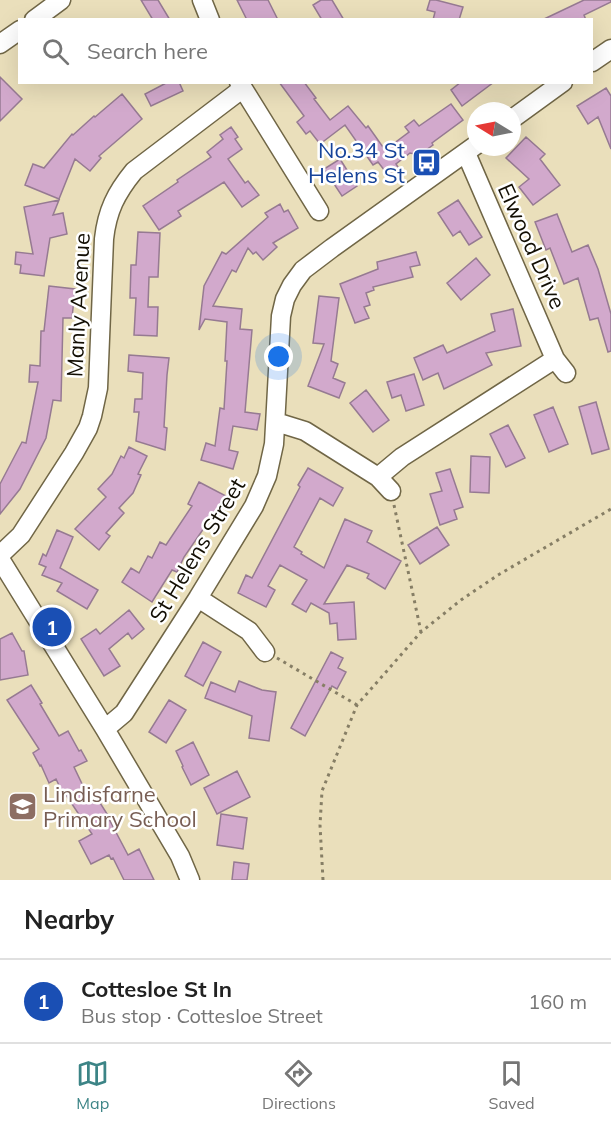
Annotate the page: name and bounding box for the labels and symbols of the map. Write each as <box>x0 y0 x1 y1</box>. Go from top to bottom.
north arrow <box>467 102 521 156</box>
place label: No.34 St Helens St <box>308 136 405 189</box>
bus stop icon: No.34 St Helens St <box>410 147 442 179</box>
street label: Elwood Drive <box>492 179 572 313</box>
street label: Manly Avenue <box>60 232 96 378</box>
your location <box>264 342 293 371</box>
street label: St Helens Street <box>143 472 251 627</box>
pin: 1 <box>32 604 72 650</box>
place label: Lindisfarne Primary School <box>43 780 197 833</box>
school or university icon: Lindisfarne Primary School <box>6 791 38 823</box>

